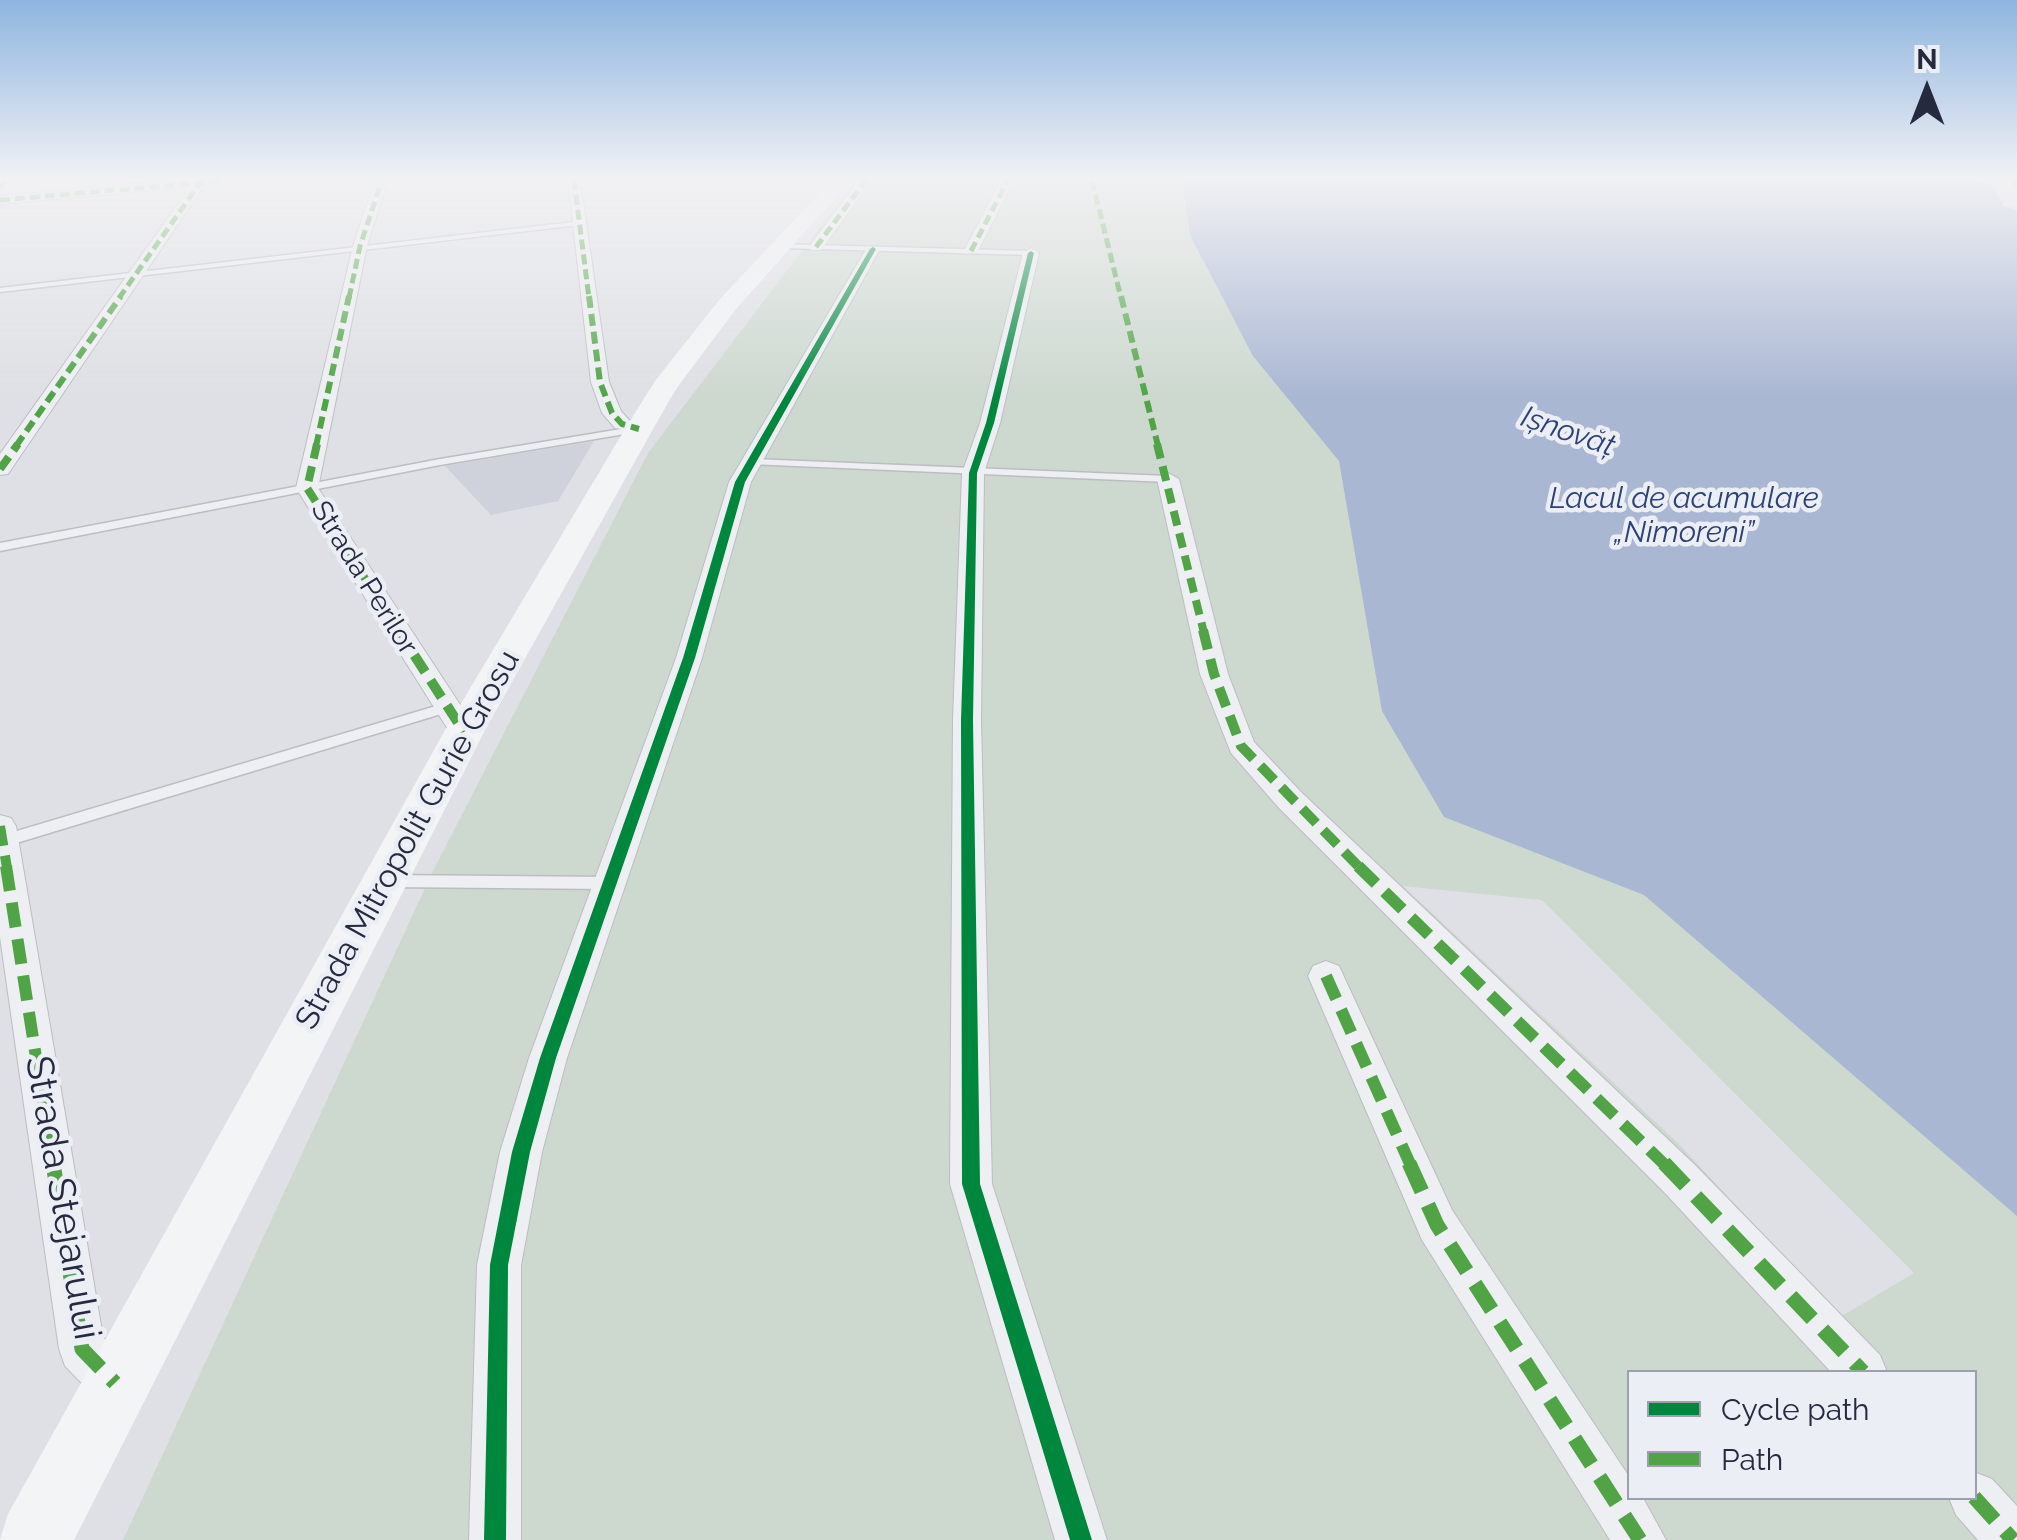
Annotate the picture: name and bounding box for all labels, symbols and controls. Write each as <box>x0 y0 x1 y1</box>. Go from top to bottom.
north arrow <box>1877 40 1977 140</box>
text: N <box>1916 43 1938 76</box>
water label: Ișnovăț <box>1516 399 1620 465</box>
water label: Lacul de acumulare „Nimoreni” <box>1549 481 1819 552</box>
street label: Strada Perilor <box>303 495 425 661</box>
street label: Strada Mitropolit Gurie Grosu <box>288 644 528 1036</box>
street label: Strada Stejarului <box>15 1053 109 1343</box>
legend <box>1627 1370 1977 1500</box>
text: Cycle path <box>1721 1392 1869 1427</box>
text: Path <box>1721 1442 1783 1477</box>

